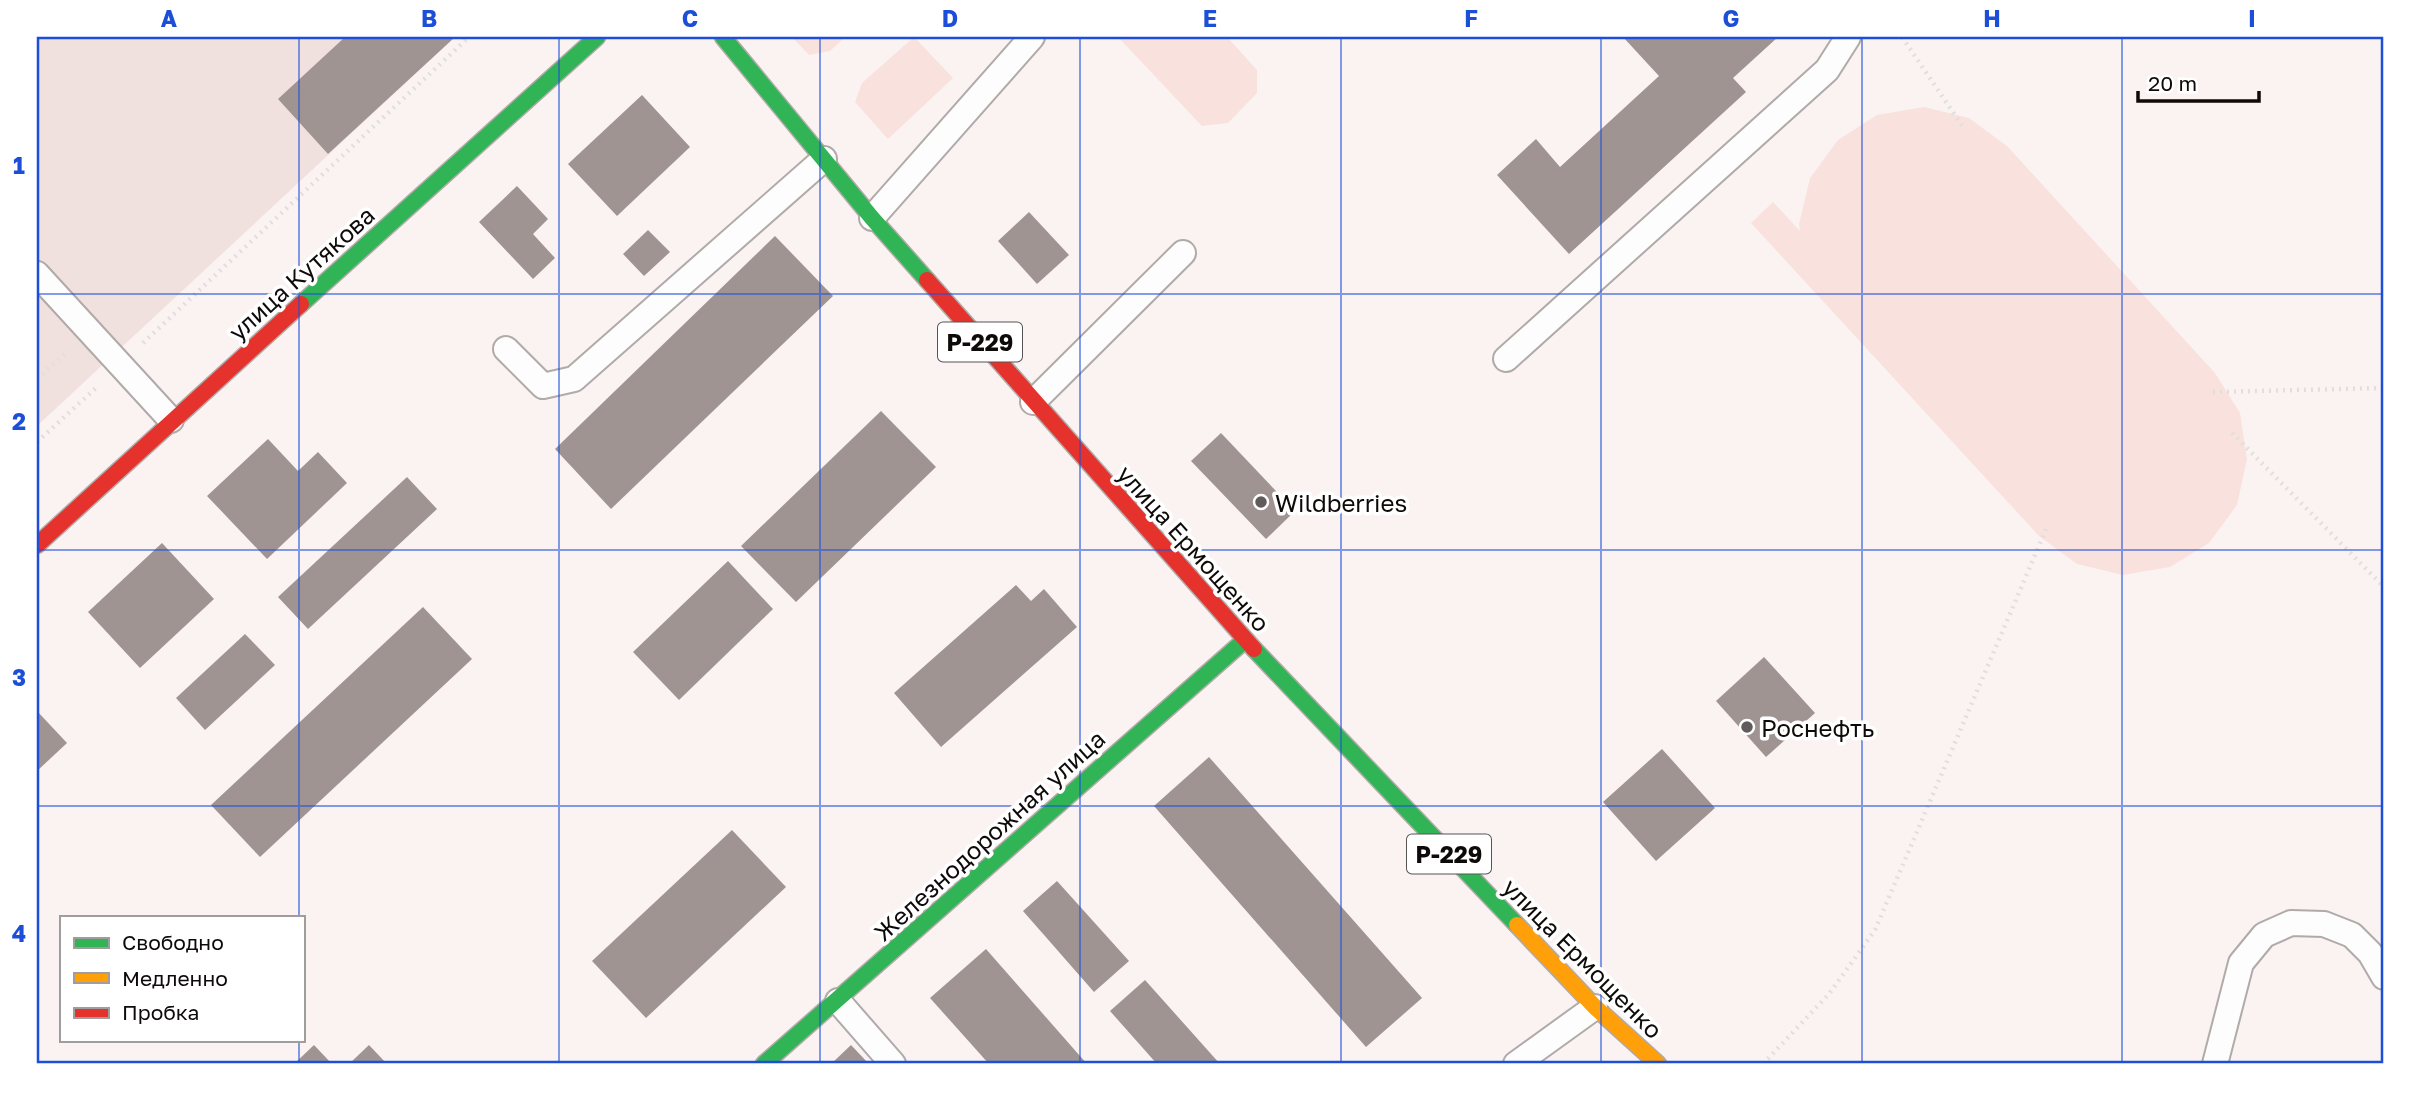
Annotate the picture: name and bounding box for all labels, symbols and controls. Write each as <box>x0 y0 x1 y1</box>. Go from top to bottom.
text: A <box>161 4 178 32</box>
text: B <box>421 4 437 32</box>
text: C <box>682 4 698 32</box>
text: D <box>942 4 958 32</box>
text: E <box>1203 4 1217 32</box>
text: F <box>1464 4 1478 32</box>
text: G <box>1723 4 1739 32</box>
text: H <box>1983 4 2001 32</box>
text: I <box>2248 4 2256 32</box>
scale bar <box>2138 60 2258 104</box>
text: 20 m <box>2148 70 2197 96</box>
text: 1 <box>13 151 25 179</box>
street label: улица Кутякова <box>222 200 380 346</box>
road number: Р-229 <box>938 322 1022 362</box>
text: 2 <box>12 407 26 435</box>
street label: улица Ермощенко <box>1112 459 1276 637</box>
place label: Wildberries <box>1275 488 1407 517</box>
marker: Wildberries <box>1253 494 1269 510</box>
text: 3 <box>12 663 26 691</box>
place label: Роснефть <box>1761 713 1874 742</box>
marker: Роснефть <box>1739 719 1755 735</box>
street label: Железнодорожная улица <box>868 724 1110 946</box>
road number: Р-229 <box>1407 834 1491 874</box>
street label: улица Ермощенко <box>1497 872 1669 1044</box>
legend <box>60 916 304 1042</box>
text: 4 <box>12 919 26 947</box>
text: Свободно <box>122 929 224 955</box>
text: Медленно <box>122 965 228 991</box>
text: Пробка <box>122 999 200 1025</box>

